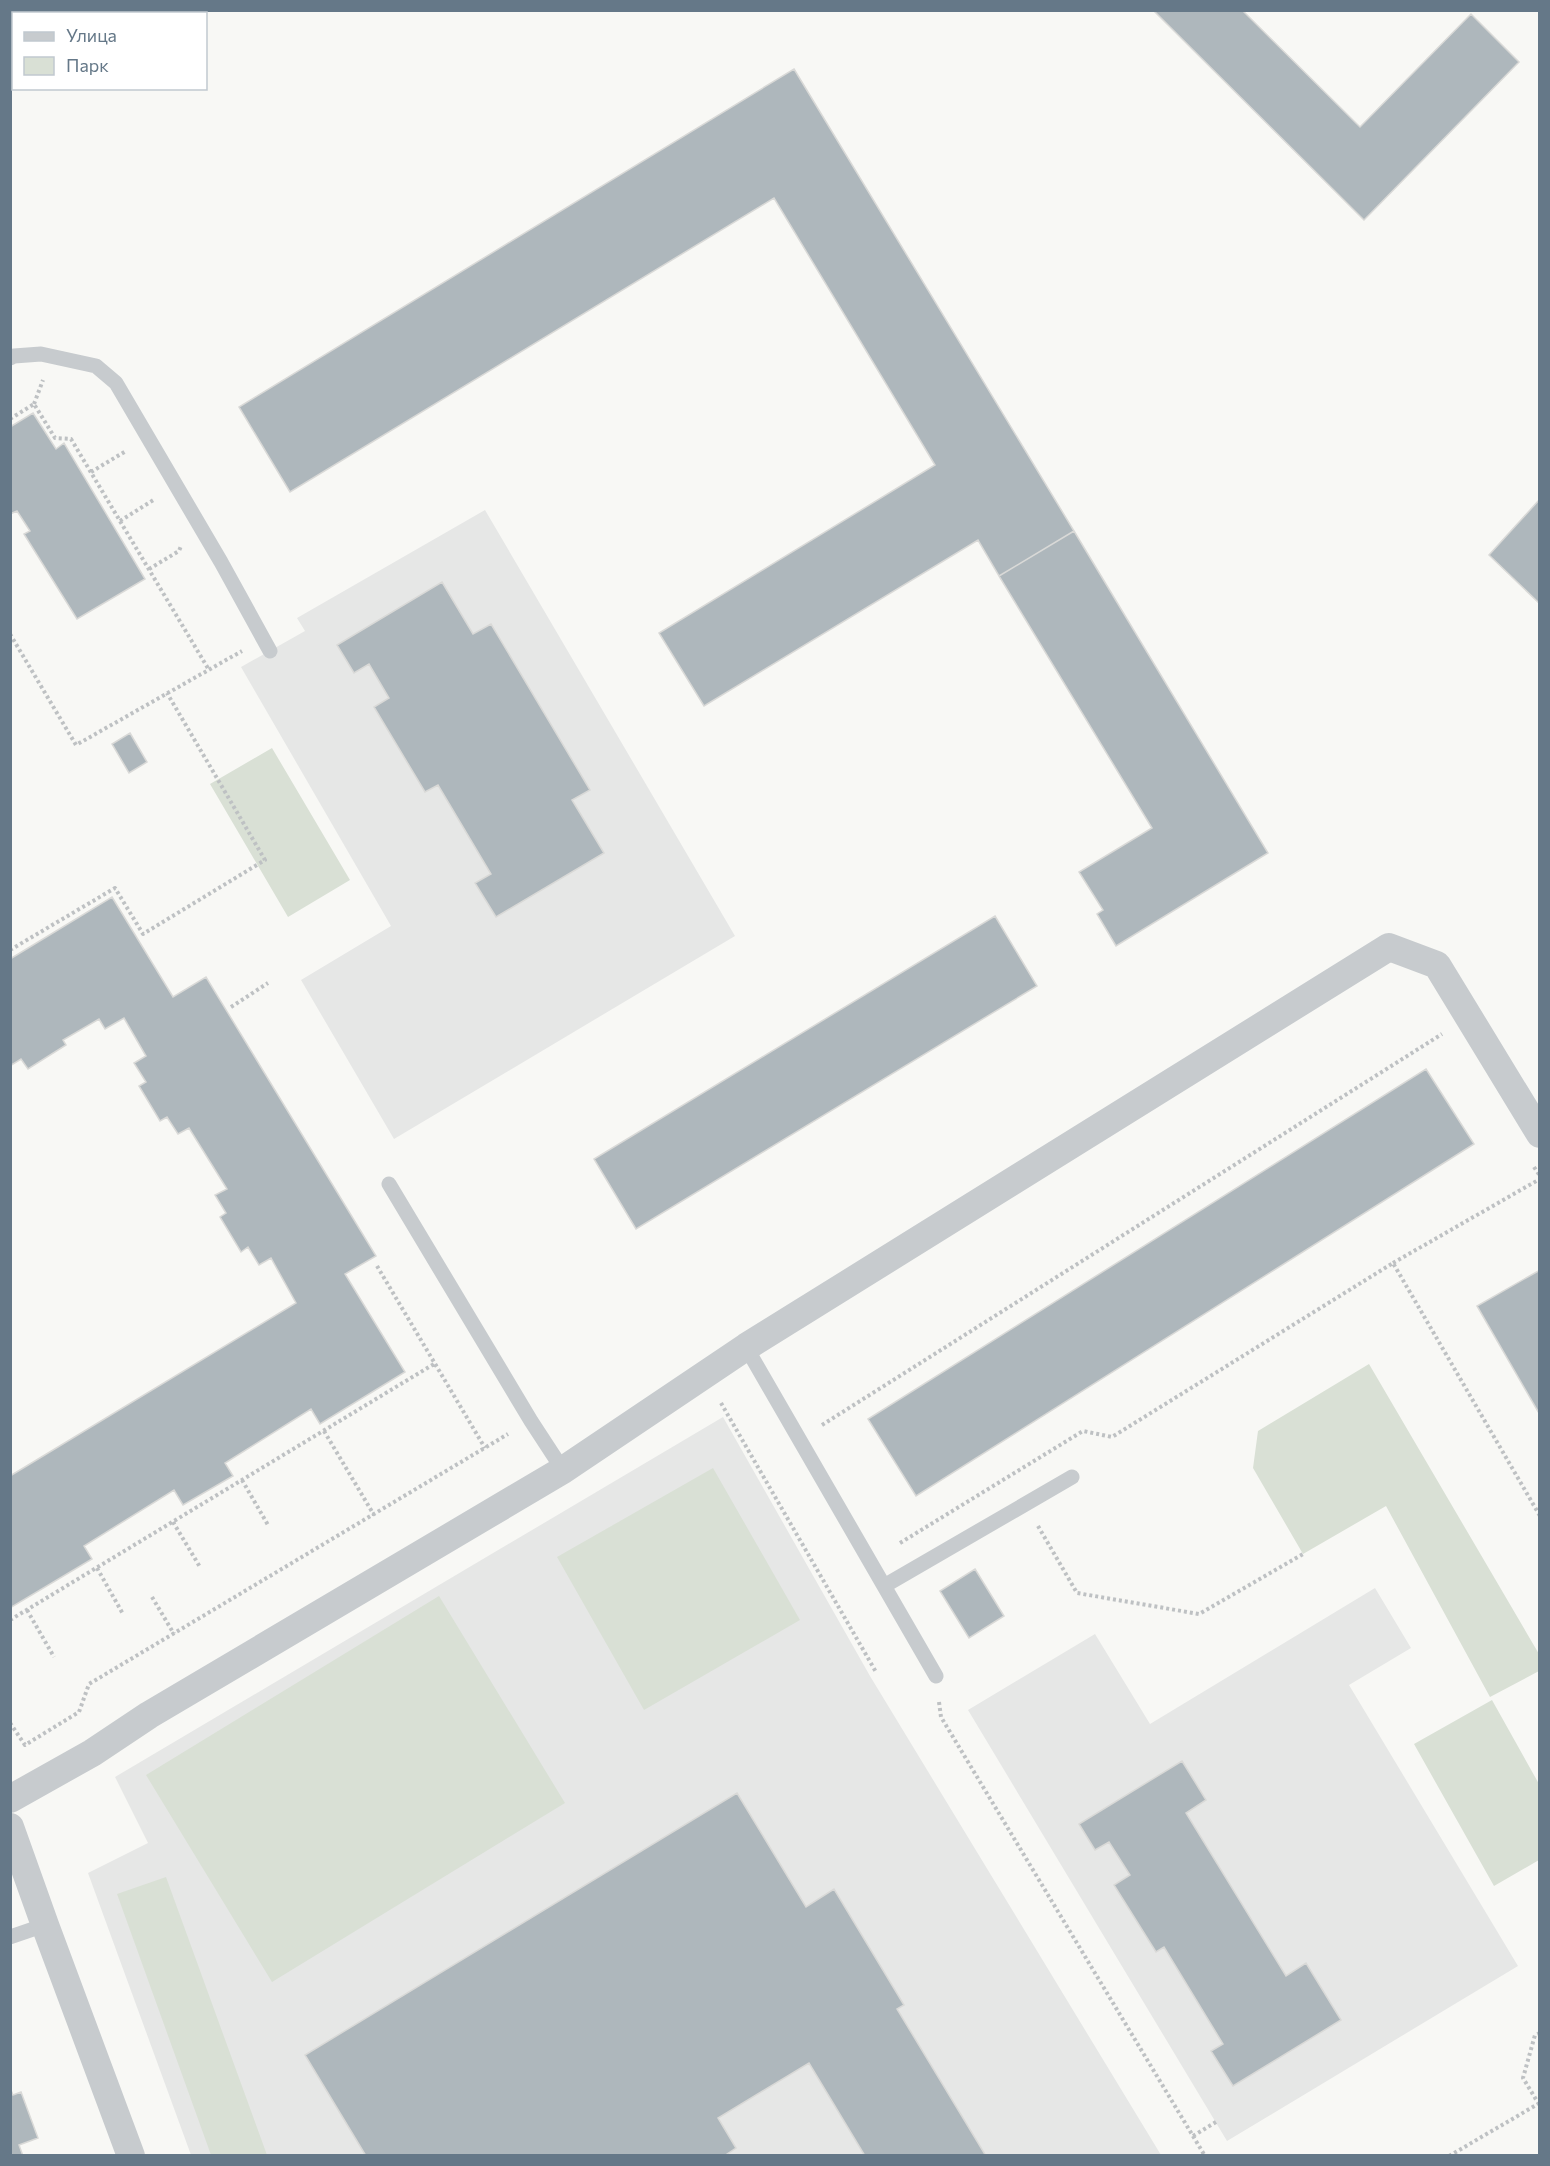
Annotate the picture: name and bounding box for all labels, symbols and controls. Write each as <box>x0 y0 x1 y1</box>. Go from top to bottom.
legend <box>12 12 207 90</box>
text: Улица <box>66 24 117 46</box>
text: Парк <box>66 54 109 76</box>

